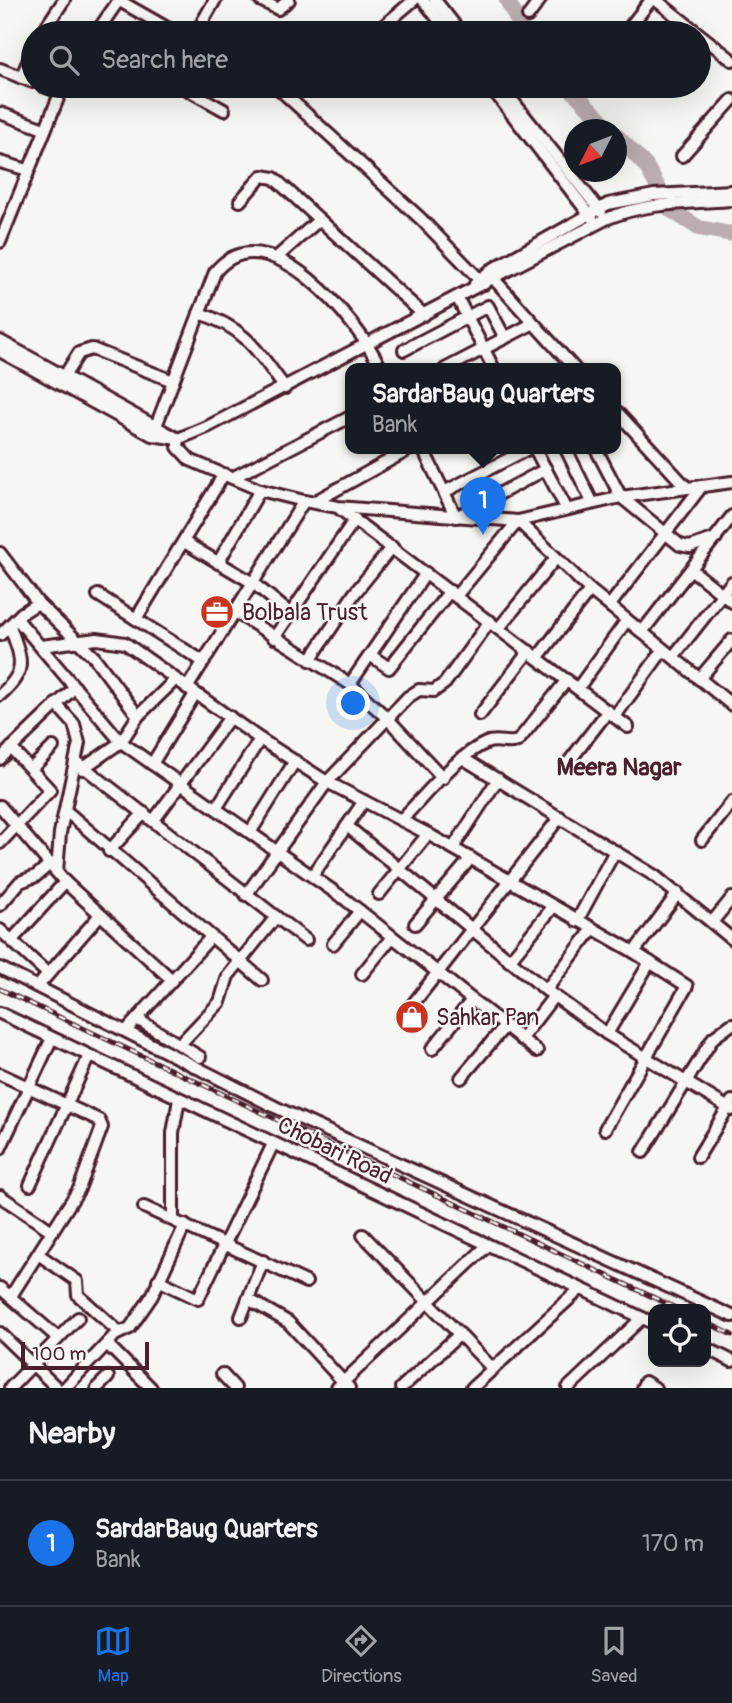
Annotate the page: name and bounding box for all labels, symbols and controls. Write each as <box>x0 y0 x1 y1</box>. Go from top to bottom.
search box <box>21 21 711 98</box>
icon: search <box>45 41 83 79</box>
text: Search here <box>101 44 228 76</box>
north arrow <box>564 119 627 182</box>
popup <box>345 363 621 454</box>
text: SardarBaug Quarters <box>372 378 594 410</box>
text: Bank <box>372 410 417 439</box>
pin: 1 <box>460 477 506 535</box>
office icon: Bolbala Trust <box>198 593 236 631</box>
place label: Bolbala Trust <box>242 598 368 627</box>
your location <box>336 686 370 720</box>
district label: Meera Nagar <box>556 753 682 782</box>
shop icon: Sahkar Pan <box>393 998 431 1036</box>
place label: Sahkar Pan <box>436 1003 539 1032</box>
street label: Chobari Road <box>273 1110 397 1191</box>
map controls <box>648 1304 711 1367</box>
button: locate <box>648 1304 711 1367</box>
scale bar <box>21 1339 149 1371</box>
text: 100 m <box>32 1342 86 1366</box>
text: Nearby <box>28 1415 115 1452</box>
text: SardarBaug Quarters <box>95 1513 318 1545</box>
text: 1 <box>47 1529 56 1558</box>
text: 170 m <box>642 1529 704 1558</box>
text: Bank <box>95 1545 141 1574</box>
tab: Map <box>94 1622 132 1688</box>
tab: Directions <box>321 1622 402 1688</box>
tab: Saved <box>590 1622 638 1688</box>

